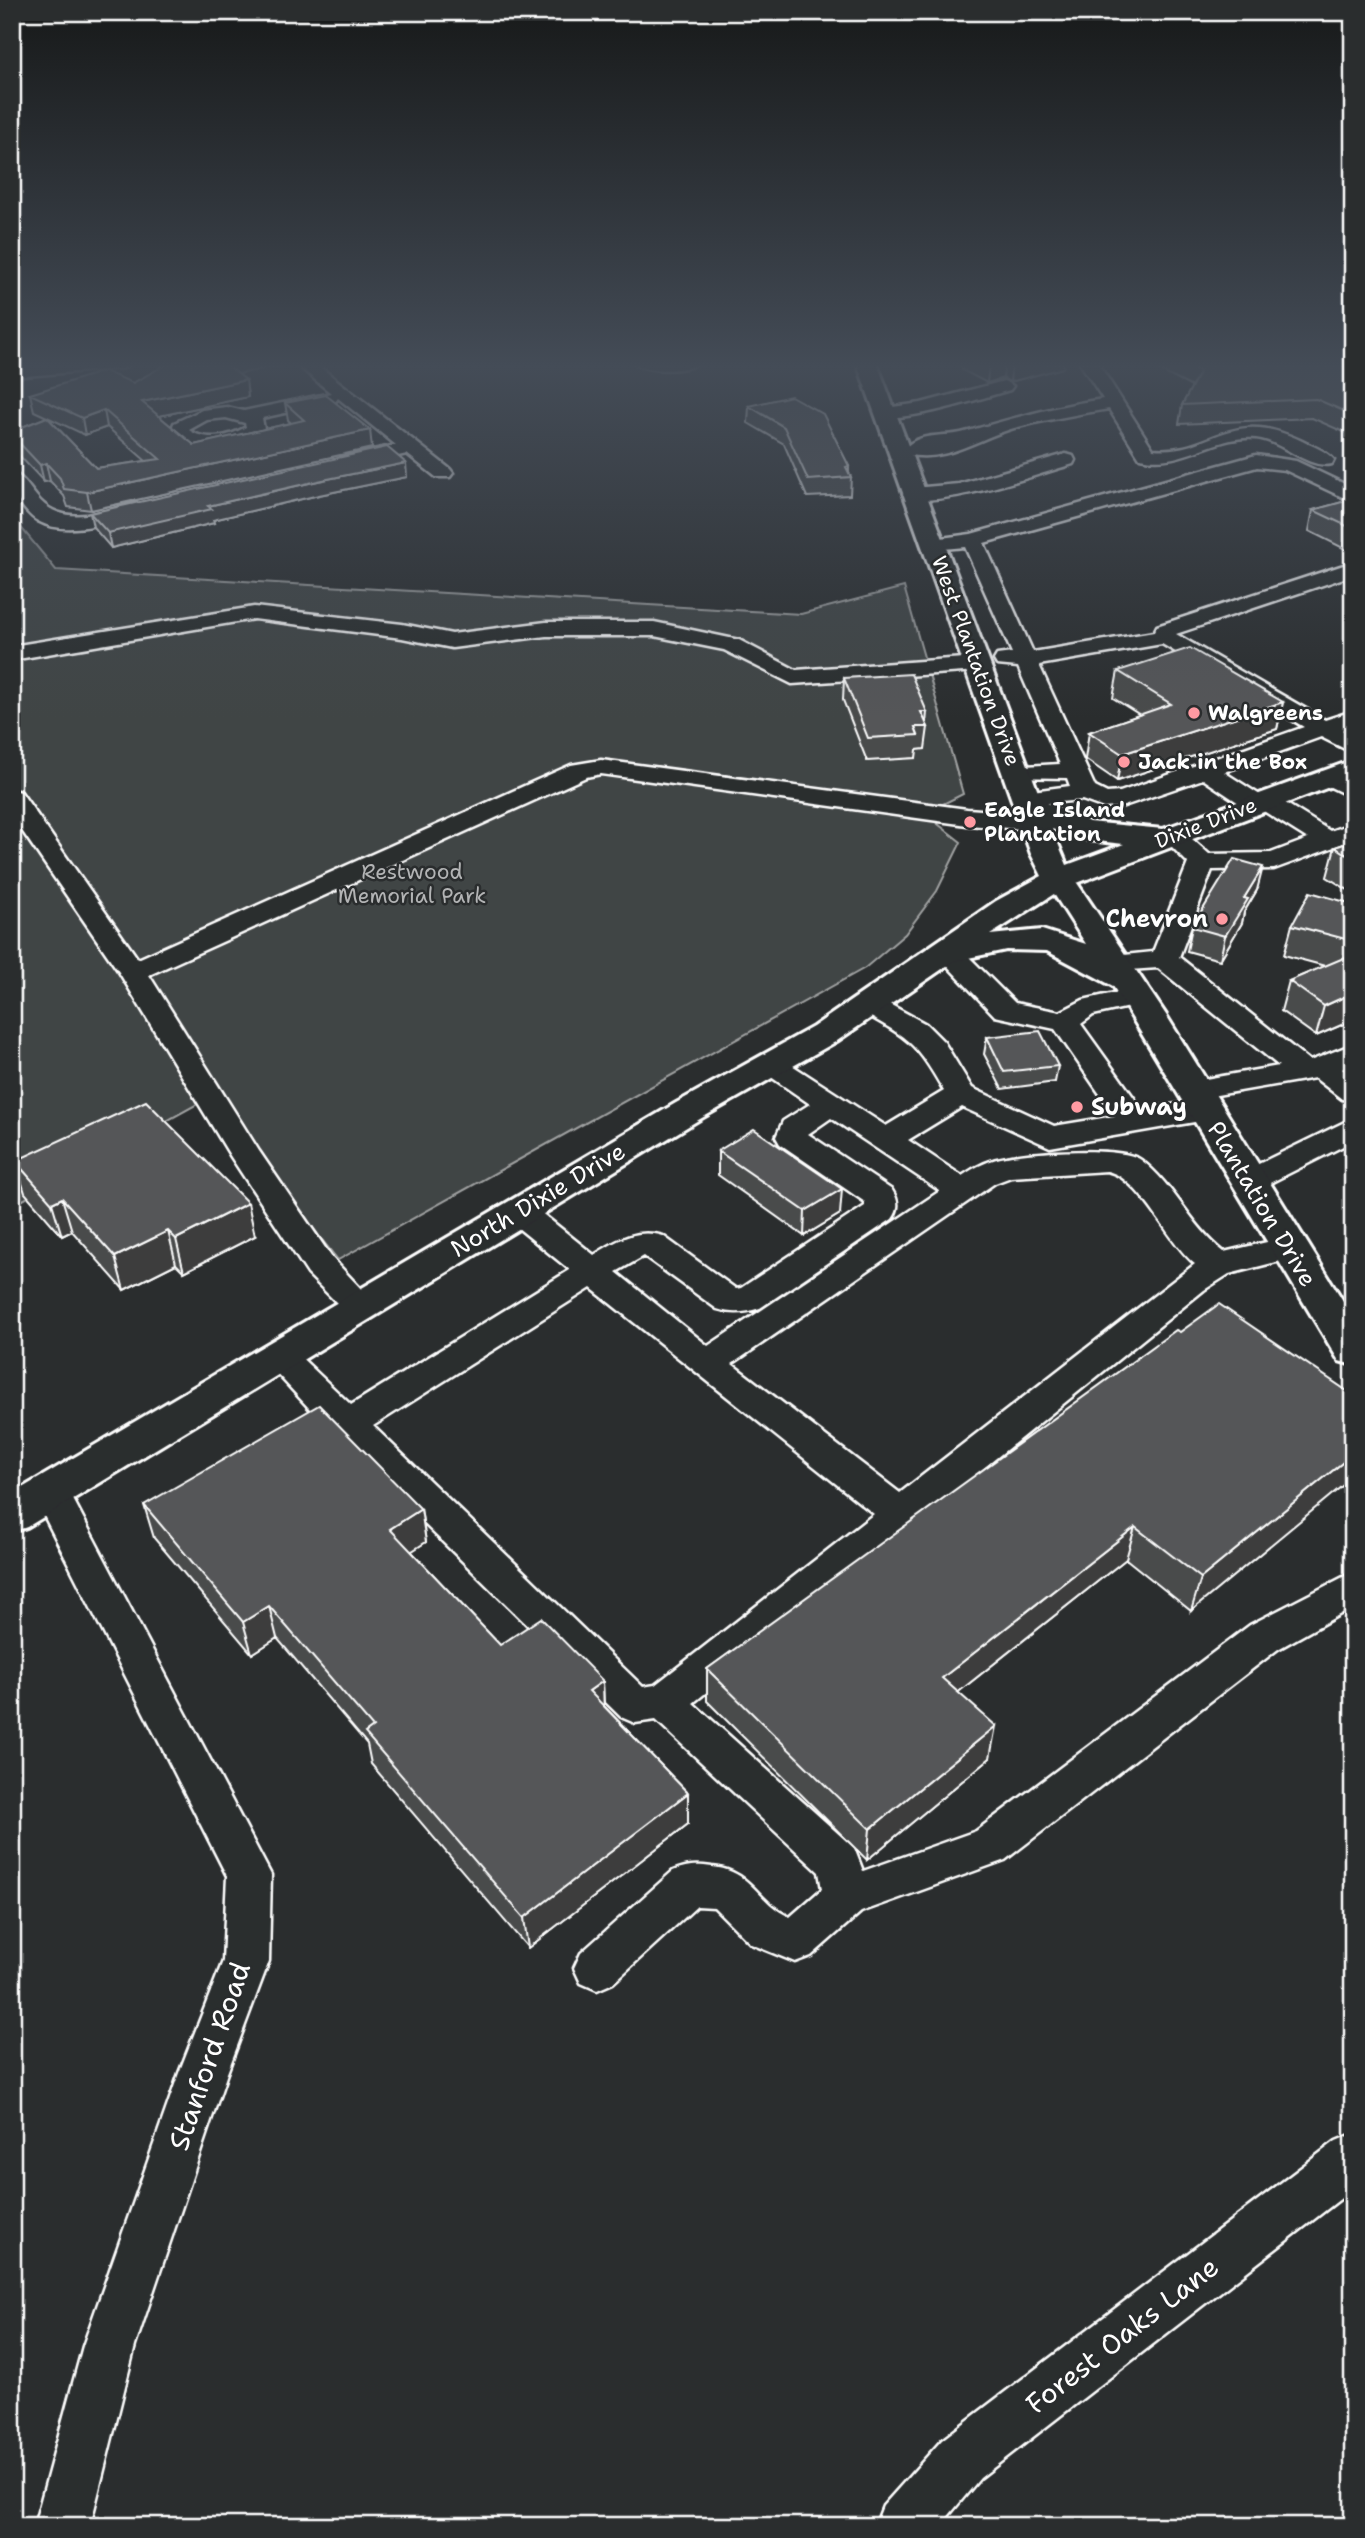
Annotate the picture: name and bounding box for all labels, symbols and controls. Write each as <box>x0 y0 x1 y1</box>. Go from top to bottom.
street label: West Plantation Drive <box>925 552 1027 770</box>
place label: Walgreens <box>1208 699 1323 727</box>
marker: Walgreens <box>1186 705 1202 721</box>
place label: Jack in the Box <box>1138 748 1307 776</box>
marker: Jack in the Box <box>1116 754 1132 770</box>
street label: Dixie Drive <box>1151 791 1261 855</box>
place label: Eagle Island Plantation <box>984 796 1125 848</box>
marker: Eagle Island Plantation <box>962 814 978 830</box>
park label: Restwood Memorial Park <box>338 858 486 910</box>
place label: Chevron <box>1106 903 1208 935</box>
marker: Chevron <box>1214 911 1230 927</box>
place label: Subway <box>1091 1091 1187 1123</box>
marker: Subway <box>1069 1099 1085 1115</box>
street label: Plantation Drive <box>1200 1115 1324 1293</box>
street label: North Dixie Drive <box>445 1135 631 1265</box>
street label: Stanford Road <box>159 1957 259 2155</box>
street label: Forest Oaks Lane <box>1018 2248 1226 2422</box>

